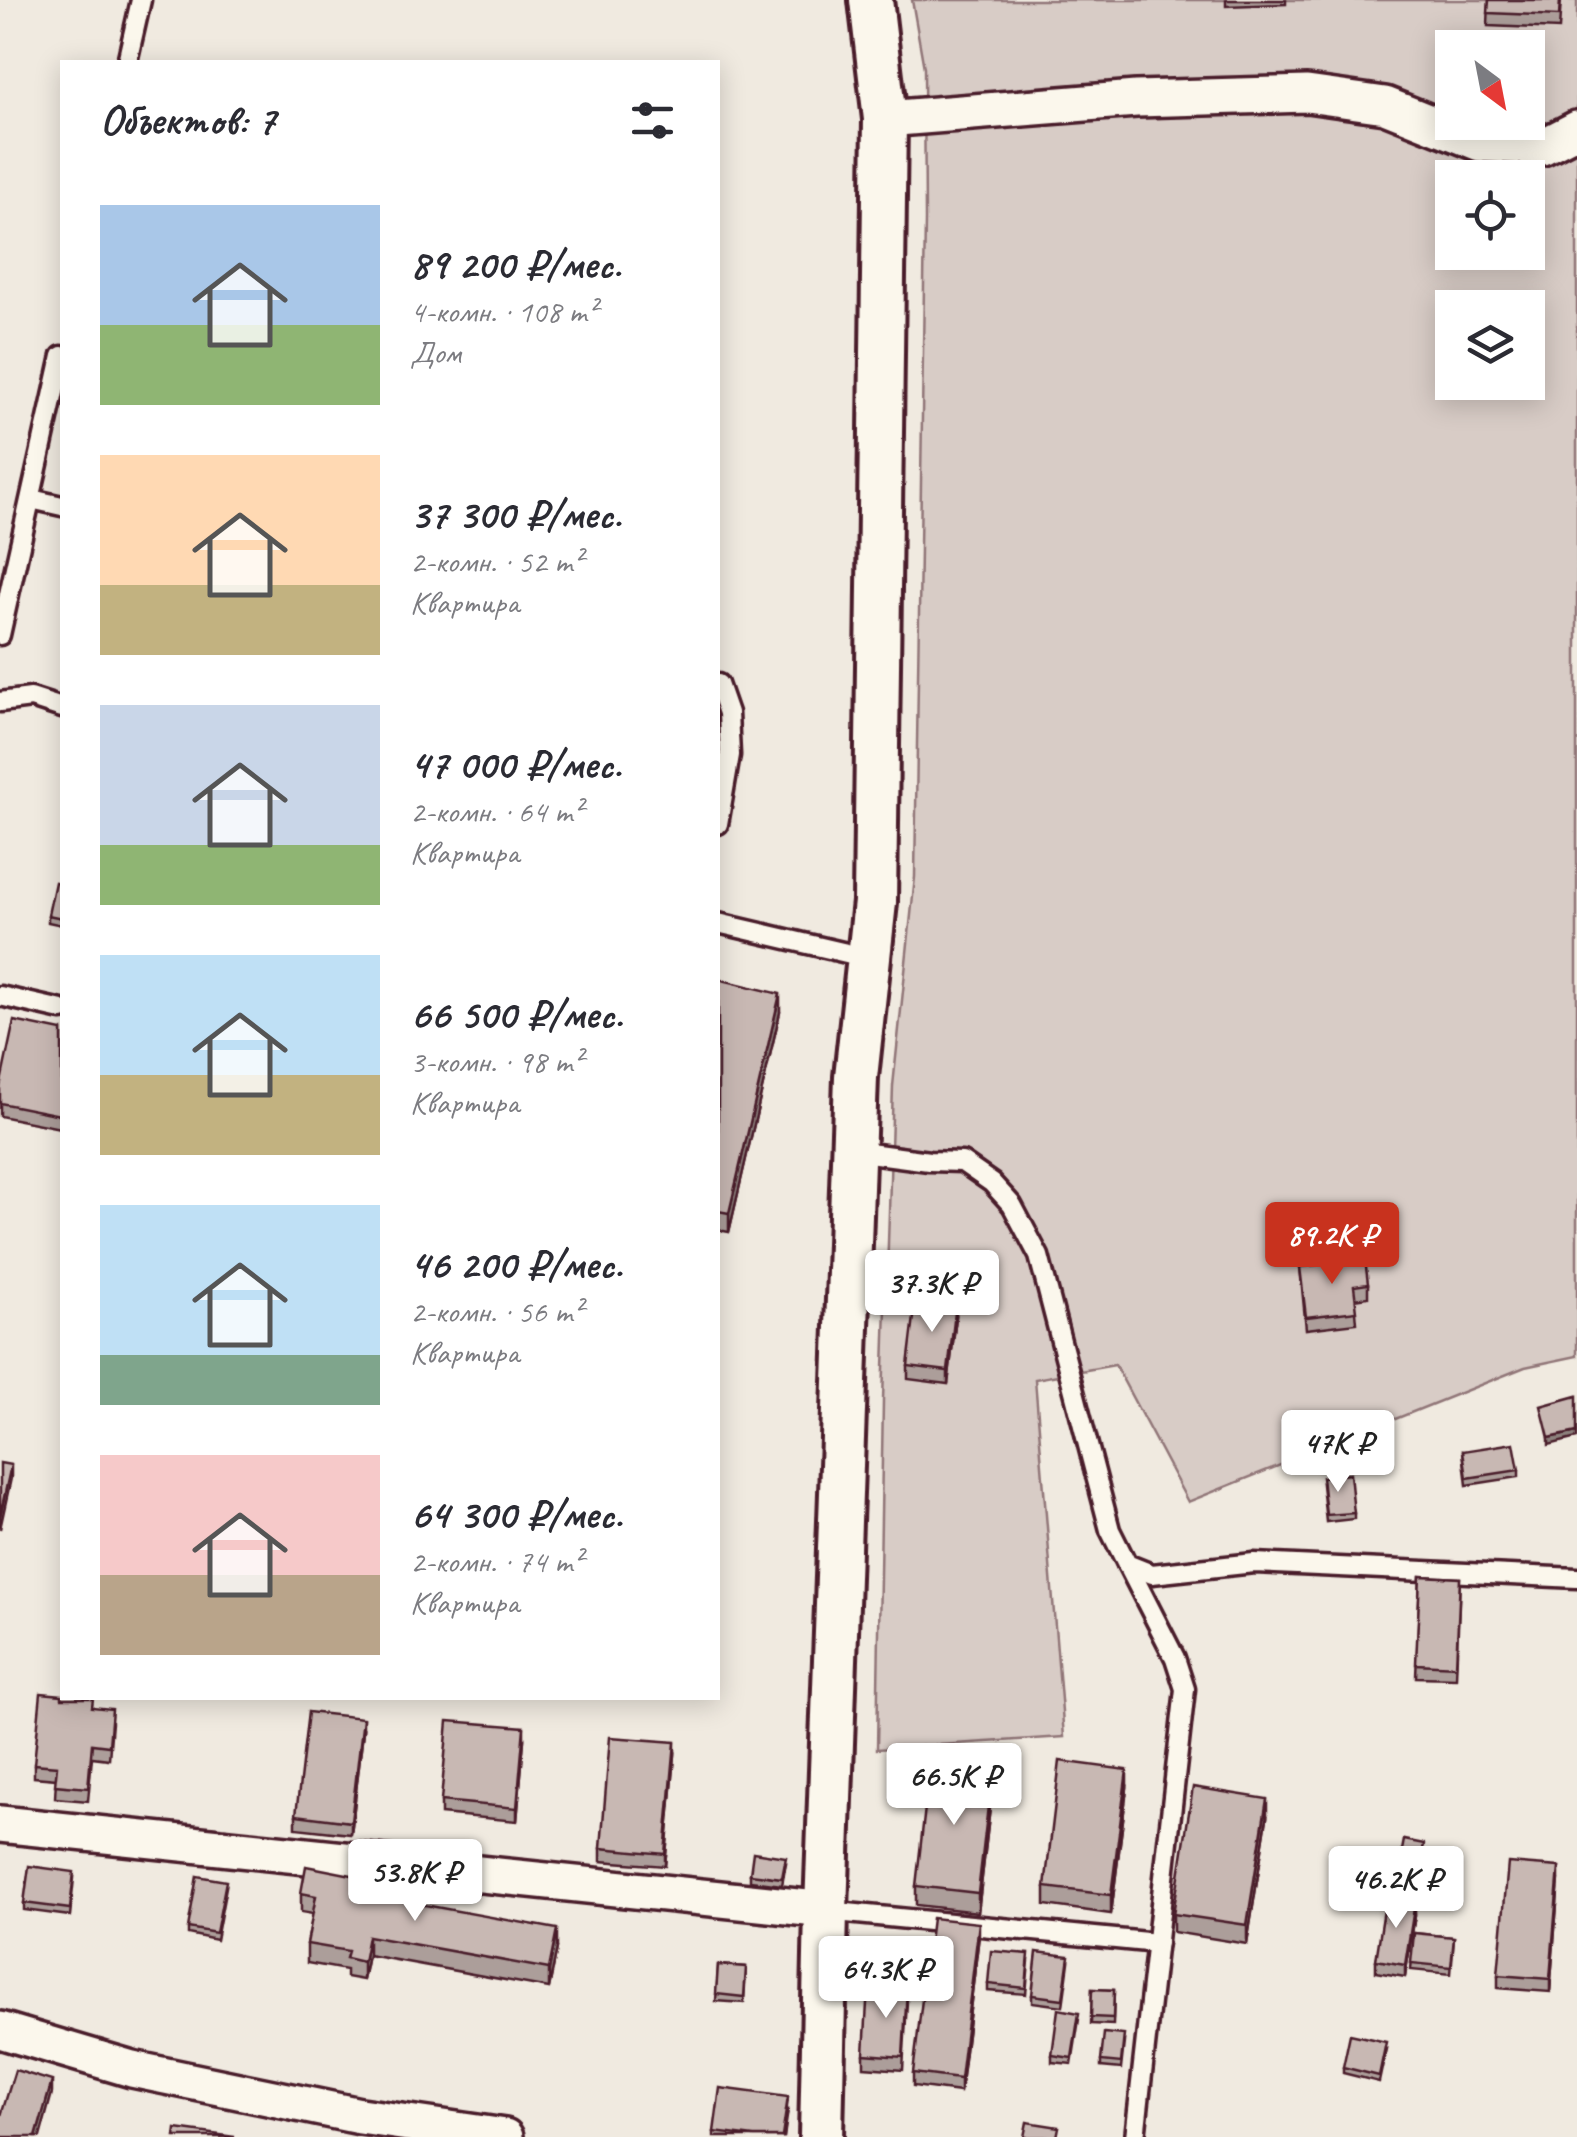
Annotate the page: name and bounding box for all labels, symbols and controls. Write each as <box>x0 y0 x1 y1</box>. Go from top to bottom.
north arrow <box>1435 30 1545 140</box>
map controls <box>1435 30 1545 400</box>
icon: filters <box>625 93 680 148</box>
text: Объектов: 7 <box>100 94 275 147</box>
button: locate <box>1435 160 1545 270</box>
text: 89 200 ₽/мес. <box>410 238 621 291</box>
icon: home <box>180 245 300 365</box>
button: layers <box>1435 290 1545 400</box>
text: 4-комн. · 108 m² <box>410 291 597 332</box>
text: Дом <box>410 332 461 373</box>
text: 37 300 ₽/мес. <box>410 488 621 541</box>
icon: home <box>180 495 300 615</box>
text: 2-комн. · 52 m² <box>410 541 582 582</box>
text: Квартира <box>410 582 519 623</box>
text: 47 000 ₽/мес. <box>410 738 621 791</box>
icon: home <box>180 745 300 865</box>
text: 2-комн. · 64 m² <box>410 791 582 832</box>
text: Квартира <box>410 832 519 873</box>
text: 66 500 ₽/мес. <box>410 988 623 1041</box>
icon: home <box>180 995 300 1115</box>
text: 3-комн. · 98 m² <box>410 1041 582 1082</box>
text: Квартира <box>410 1082 519 1123</box>
pin: 89.2K ₽ <box>1240 1202 1424 1287</box>
text: 89.2K ₽ <box>1287 1214 1377 1255</box>
text: 46 200 ₽/мес. <box>410 1238 622 1291</box>
icon: home <box>180 1245 300 1365</box>
pin: 37.3K ₽ <box>840 1250 1024 1335</box>
text: 37.3K ₽ <box>887 1262 977 1303</box>
text: 2-комн. · 56 m² <box>410 1291 582 1332</box>
text: Квартира <box>410 1332 519 1373</box>
pin: 47K ₽ <box>1268 1410 1408 1495</box>
text: 47K ₽ <box>1303 1422 1373 1463</box>
text: 64 300 ₽/мес. <box>410 1488 622 1541</box>
icon: home <box>180 1495 300 1615</box>
text: 2-комн. · 74 m² <box>410 1541 582 1582</box>
text: Квартира <box>410 1582 519 1623</box>
pin: 66.5K ₽ <box>862 1743 1046 1828</box>
text: 66.5K ₽ <box>909 1755 999 1796</box>
pin: 53.8K ₽ <box>323 1839 507 1924</box>
pin: 46.2K ₽ <box>1304 1846 1488 1931</box>
text: 53.8K ₽ <box>370 1851 460 1892</box>
text: 46.2K ₽ <box>1351 1858 1441 1899</box>
pin: 64.3K ₽ <box>794 1936 978 2021</box>
text: 64.3K ₽ <box>841 1948 931 1989</box>

